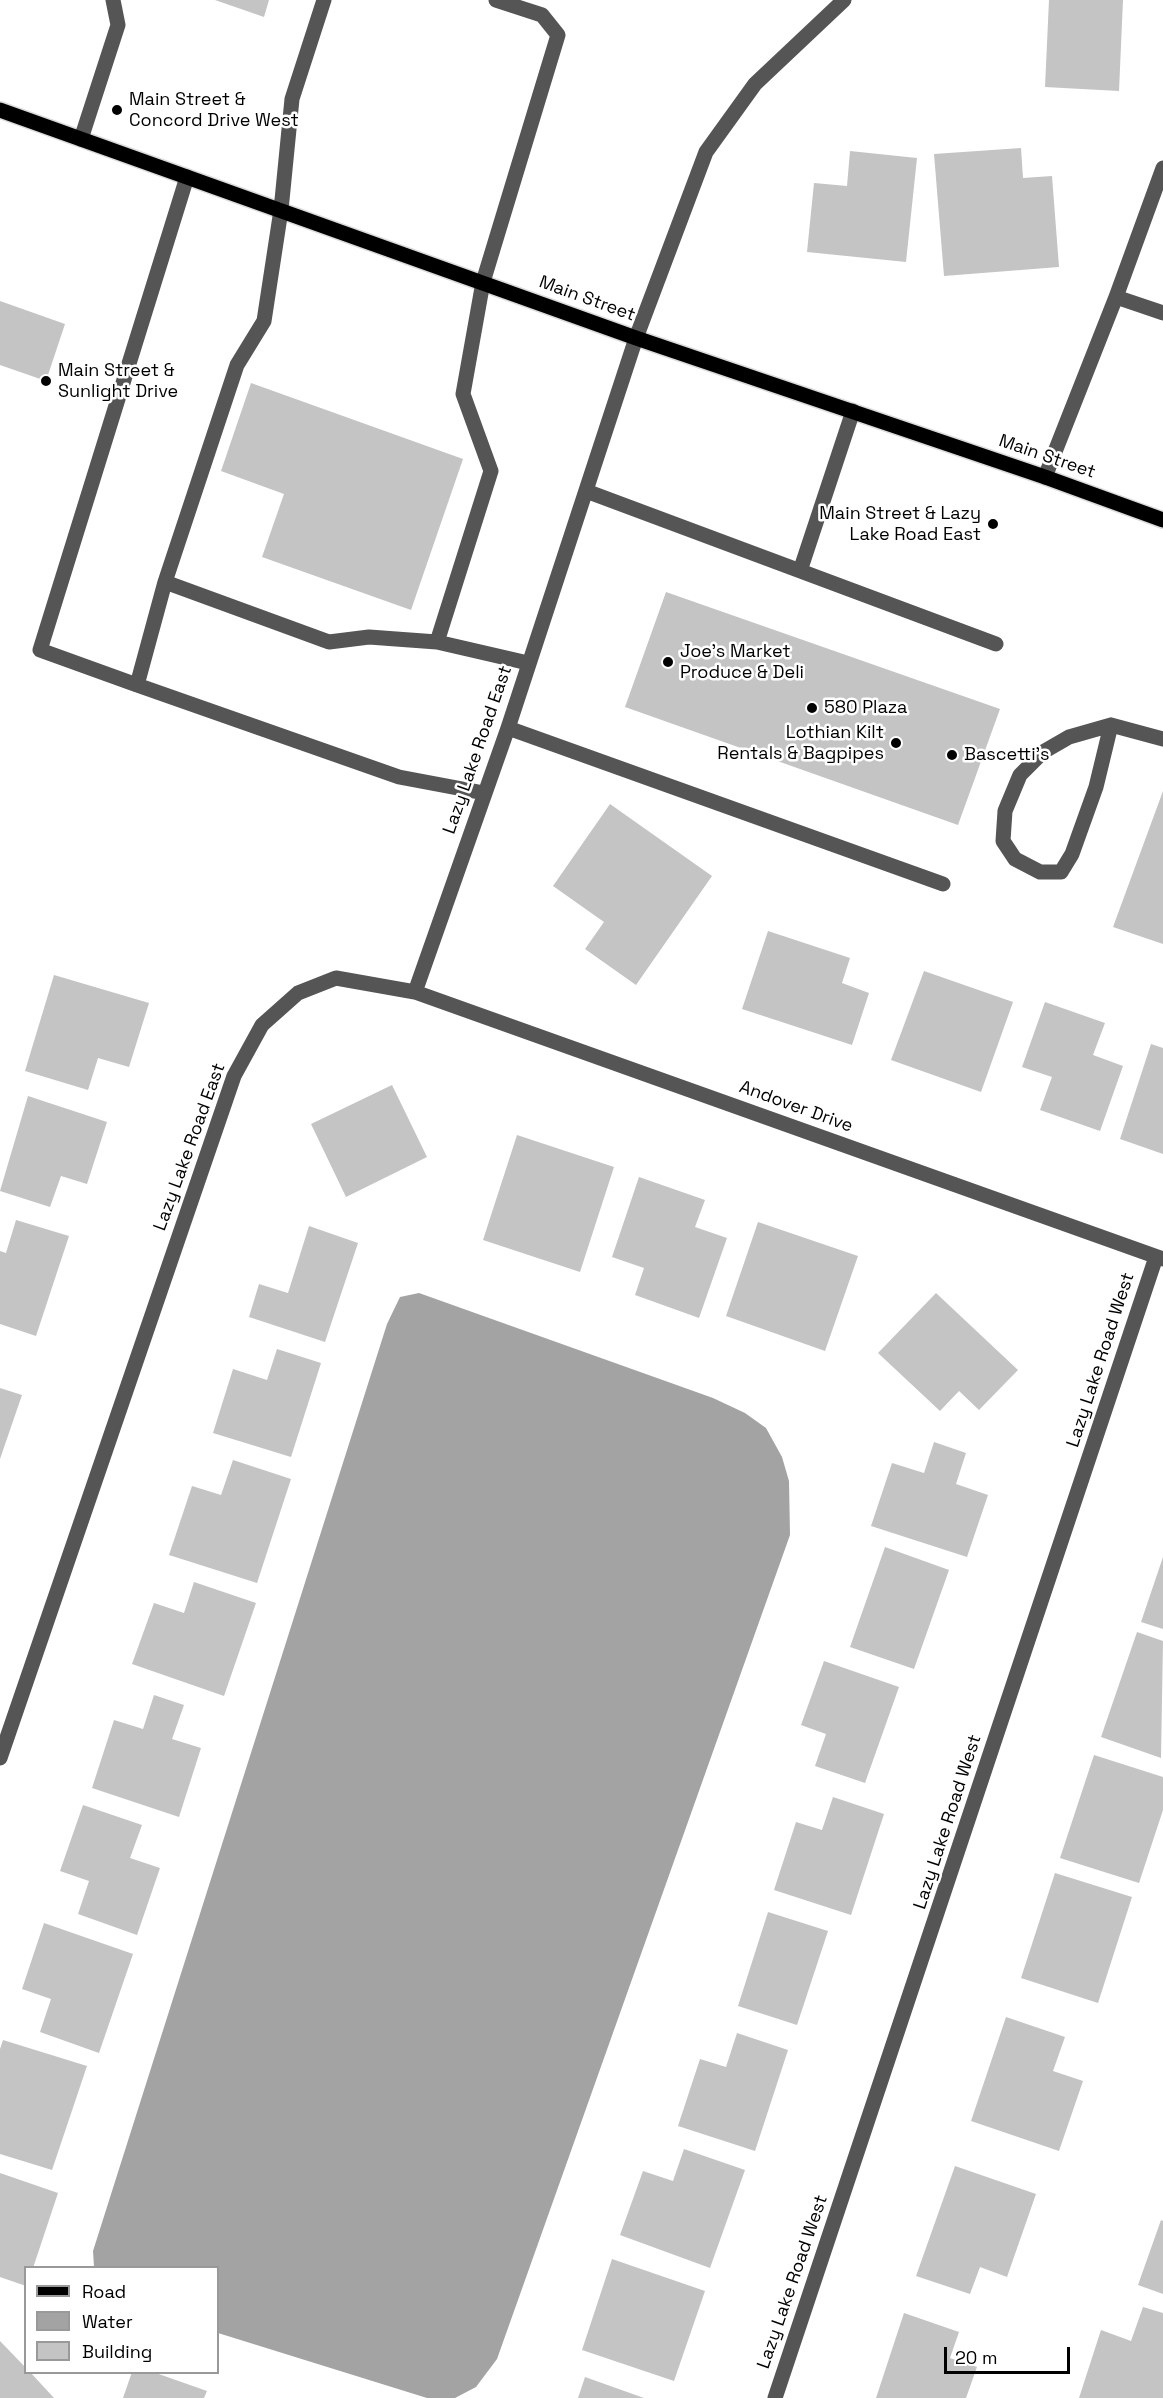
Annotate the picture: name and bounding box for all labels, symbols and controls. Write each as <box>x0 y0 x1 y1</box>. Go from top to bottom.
place label: Main Street & Concord Drive West <box>129 89 299 132</box>
marker: Main Street & Concord Drive West <box>110 103 124 117</box>
street label: Main Street <box>536 272 638 326</box>
place label: Main Street & Sunlight Drive <box>58 360 178 403</box>
marker: Main Street & Sunlight Drive <box>39 374 53 388</box>
street label: Main Street <box>996 430 1098 484</box>
place label: Main Street & Lazy Lake Road East <box>819 503 981 546</box>
marker: Main Street & Lazy Lake Road East <box>986 517 1000 531</box>
place label: Joe's Market Produce & Deli <box>680 641 804 684</box>
marker: Joe's Market Produce & Deli <box>661 655 675 669</box>
street label: Lazy Lake Road East <box>439 663 517 837</box>
place label: 580 Plaza <box>824 697 907 719</box>
marker: 580 Plaza <box>805 701 819 715</box>
place label: Lothian Kilt Rentals & Bagpipes <box>717 722 884 764</box>
marker: Lothian Kilt Rentals & Bagpipes <box>889 736 903 750</box>
place label: Bascetti's <box>964 744 1050 766</box>
marker: Bascetti's <box>945 748 959 762</box>
street label: Lazy Lake Road East <box>150 1060 230 1234</box>
street label: Andover Drive <box>736 1076 856 1138</box>
street label: Lazy Lake Road West <box>1063 1270 1139 1450</box>
street label: Lazy Lake Road West <box>910 1732 986 1912</box>
street label: Lazy Lake Road West <box>753 2192 833 2372</box>
legend <box>24 2266 219 2374</box>
text: Road <box>82 2280 126 2303</box>
text: Water <box>82 2310 133 2333</box>
scale bar <box>947 2335 1073 2373</box>
text: Building <box>82 2340 152 2363</box>
text: 20 m <box>955 2346 998 2369</box>

